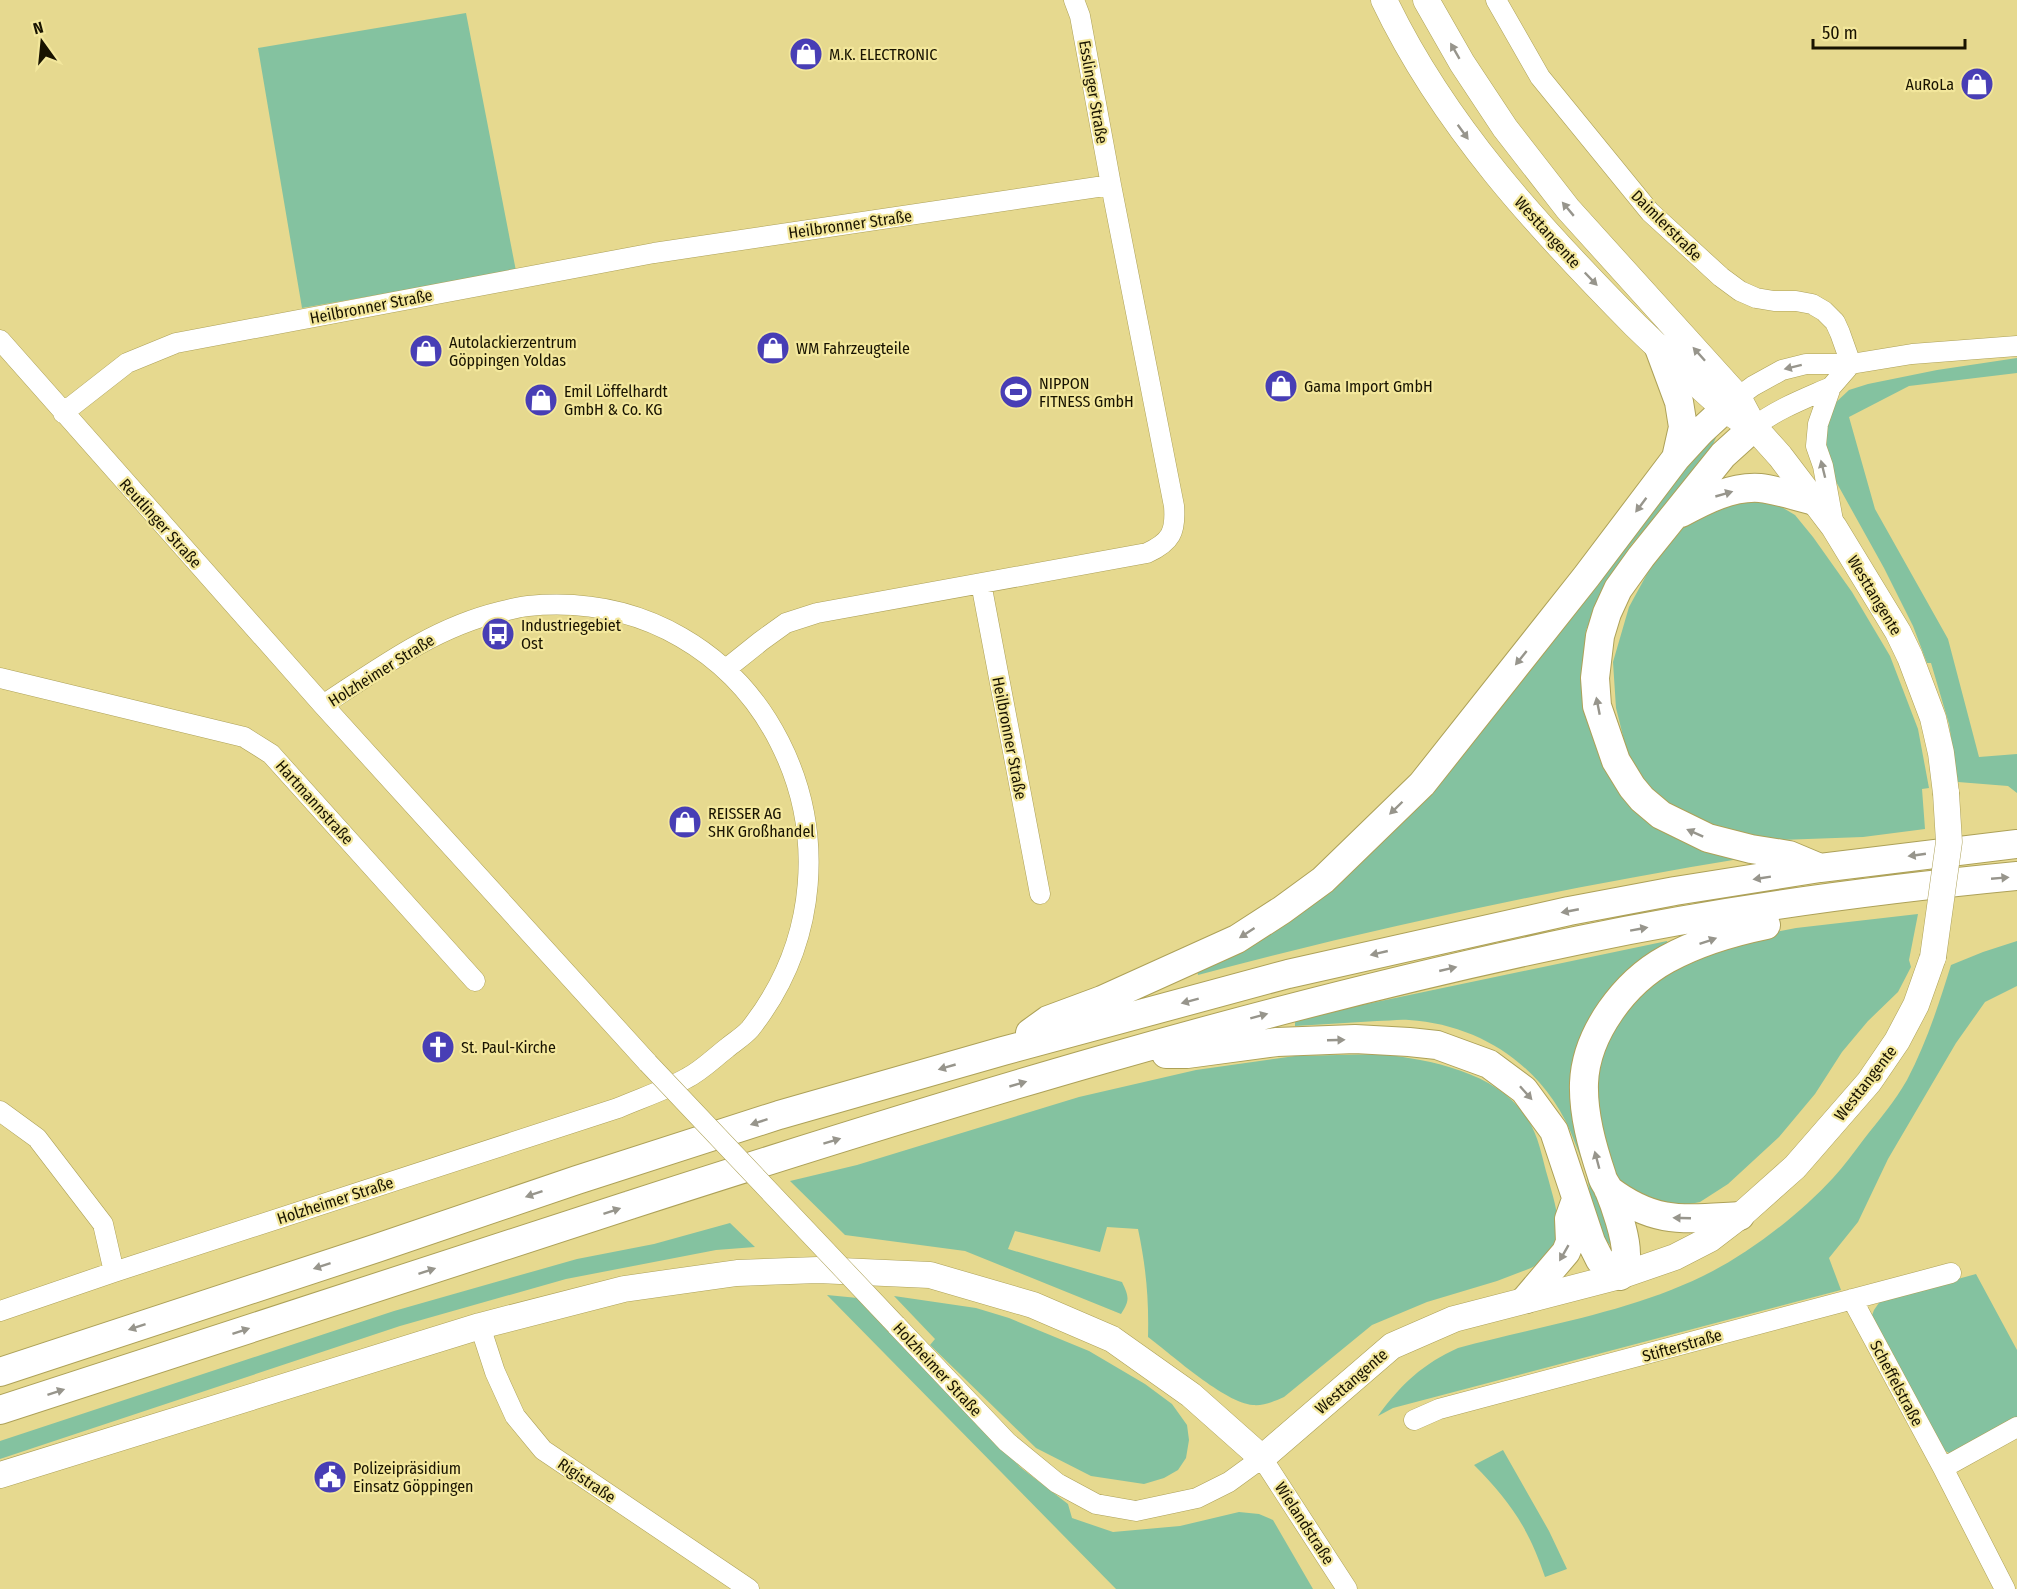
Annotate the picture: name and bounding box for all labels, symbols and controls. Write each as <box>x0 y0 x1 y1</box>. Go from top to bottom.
north arrow <box>12 12 72 72</box>
scale bar <box>1813 12 1964 50</box>
text: N <box>31 18 45 38</box>
text: 50 m <box>1822 22 1858 44</box>
shop icon: M.K. ELECTRONIC <box>788 36 824 72</box>
street label: Esslinger Straße <box>1075 39 1112 145</box>
one-way arrow <box>1449 43 1460 59</box>
place label: M.K. ELECTRONIC <box>829 45 937 64</box>
shop icon: AuRoLa <box>1959 66 1995 102</box>
place label: AuRoLa <box>1906 75 1954 94</box>
one-way arrow <box>1457 124 1469 140</box>
street label: Daimlerstraße <box>1627 186 1706 265</box>
street label: Westtangente <box>1511 193 1585 272</box>
one-way arrow <box>1562 202 1575 217</box>
street label: Heilbronner Straße <box>787 206 913 243</box>
one-way arrow <box>1584 272 1598 287</box>
street label: Heilbronner Straße <box>308 285 434 328</box>
shop icon: WM Fahrzeugteile <box>755 330 791 366</box>
shop icon: Autolackierzentrum Göppingen Yoldas <box>408 333 444 369</box>
place label: Autolackierzentrum Göppingen Yoldas <box>449 333 577 370</box>
place label: WM Fahrzeugteile <box>796 339 910 358</box>
one-way arrow <box>1693 347 1706 362</box>
one-way arrow <box>1784 363 1802 373</box>
shop icon: Gama Import GmbH <box>1263 368 1299 404</box>
sports icon: NIPPON FITNESS GmbH <box>998 374 1034 410</box>
place label: NIPPON FITNESS GmbH <box>1039 374 1134 411</box>
place label: Gama Import GmbH <box>1304 377 1433 396</box>
shop icon: Emil Löffelhardt GmbH & Co. KG <box>523 382 559 418</box>
place label: Emil Löffelhardt GmbH & Co. KG <box>564 382 669 419</box>
one-way arrow <box>1817 460 1827 478</box>
street label: Reutlinger Straße <box>116 475 206 572</box>
one-way arrow <box>1715 489 1733 498</box>
one-way arrow <box>1635 496 1647 512</box>
street label: Westtangente <box>1843 552 1906 639</box>
bus stop icon: Industriegebiet Ost <box>480 616 516 652</box>
place label: Industriegebiet Ost <box>521 616 622 653</box>
street label: Holzheimer Straße <box>325 630 438 711</box>
one-way arrow <box>1516 651 1528 666</box>
street label: Heilbronner Straße <box>988 675 1031 801</box>
one-way arrow <box>1593 696 1602 715</box>
street label: Hartmannstraße <box>272 756 357 848</box>
one-way arrow <box>1389 801 1404 815</box>
shop icon: REISSER AG SHK Großhandel <box>667 804 703 840</box>
place label: REISSER AG SHK Großhandel <box>708 804 815 841</box>
one-way arrow <box>1687 828 1704 837</box>
one-way arrow <box>1908 851 1927 860</box>
one-way arrow <box>1752 873 1771 882</box>
one-way arrow <box>1991 873 2010 883</box>
one-way arrow <box>1560 907 1579 916</box>
one-way arrow <box>1630 924 1649 933</box>
one-way arrow <box>1239 927 1256 938</box>
one-way arrow <box>1699 935 1717 945</box>
one-way arrow <box>1369 949 1388 958</box>
one-way arrow <box>1439 964 1457 974</box>
one-way arrow <box>1181 997 1199 1006</box>
one-way arrow <box>1250 1011 1268 1020</box>
church icon: St. Paul-Kirche <box>420 1029 456 1065</box>
one-way arrow <box>1326 1035 1345 1045</box>
place label: St. Paul-Kirche <box>461 1038 556 1057</box>
street label: Westtangente <box>1830 1042 1901 1124</box>
one-way arrow <box>938 1063 956 1072</box>
one-way arrow <box>1010 1079 1028 1088</box>
one-way arrow <box>1519 1086 1533 1101</box>
one-way arrow <box>750 1117 768 1127</box>
one-way arrow <box>823 1135 841 1145</box>
one-way arrow <box>1592 1151 1602 1169</box>
street label: Holzheimer Straße <box>275 1173 396 1228</box>
one-way arrow <box>525 1190 543 1200</box>
one-way arrow <box>603 1206 621 1215</box>
one-way arrow <box>1672 1213 1691 1223</box>
one-way arrow <box>1559 1245 1569 1262</box>
one-way arrow <box>313 1262 331 1271</box>
one-way arrow <box>418 1266 436 1275</box>
street label: Holzheimer Straße <box>889 1319 986 1420</box>
one-way arrow <box>128 1323 146 1333</box>
street label: Stifterstraße <box>1640 1325 1724 1366</box>
one-way arrow <box>232 1326 250 1335</box>
street label: Scheffelstraße <box>1866 1337 1927 1429</box>
street label: Westtangente <box>1311 1345 1391 1418</box>
one-way arrow <box>47 1386 65 1396</box>
street label: Rigistraße <box>554 1454 619 1507</box>
public building icon: Polizeipräsidium Einsatz Göppingen <box>312 1459 348 1495</box>
place label: Polizeipräsidium Einsatz Göppingen <box>353 1459 474 1496</box>
street label: Wielandstraße <box>1271 1479 1338 1568</box>

